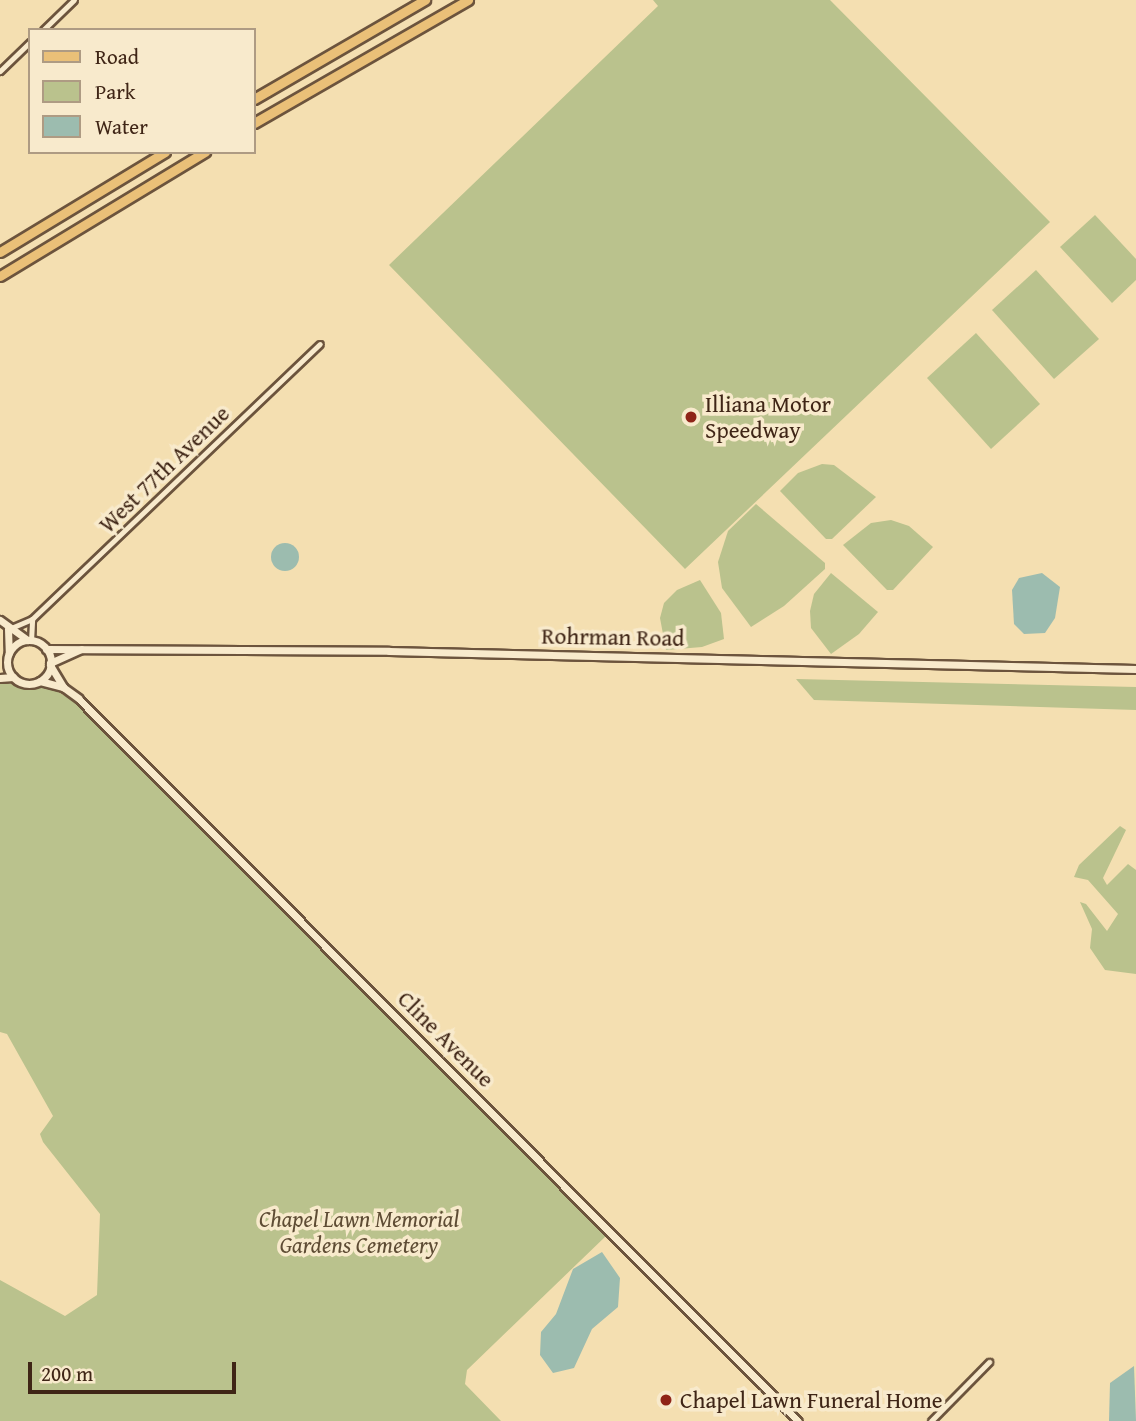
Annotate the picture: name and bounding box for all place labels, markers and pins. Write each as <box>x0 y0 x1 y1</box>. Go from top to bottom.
place label: Illiana Motor Speedway <box>705 390 831 444</box>
marker: Illiana Motor Speedway <box>683 409 699 425</box>
place label: Chapel Lawn Funeral Home <box>680 1386 943 1414</box>
marker: Chapel Lawn Funeral Home <box>658 1392 674 1408</box>

